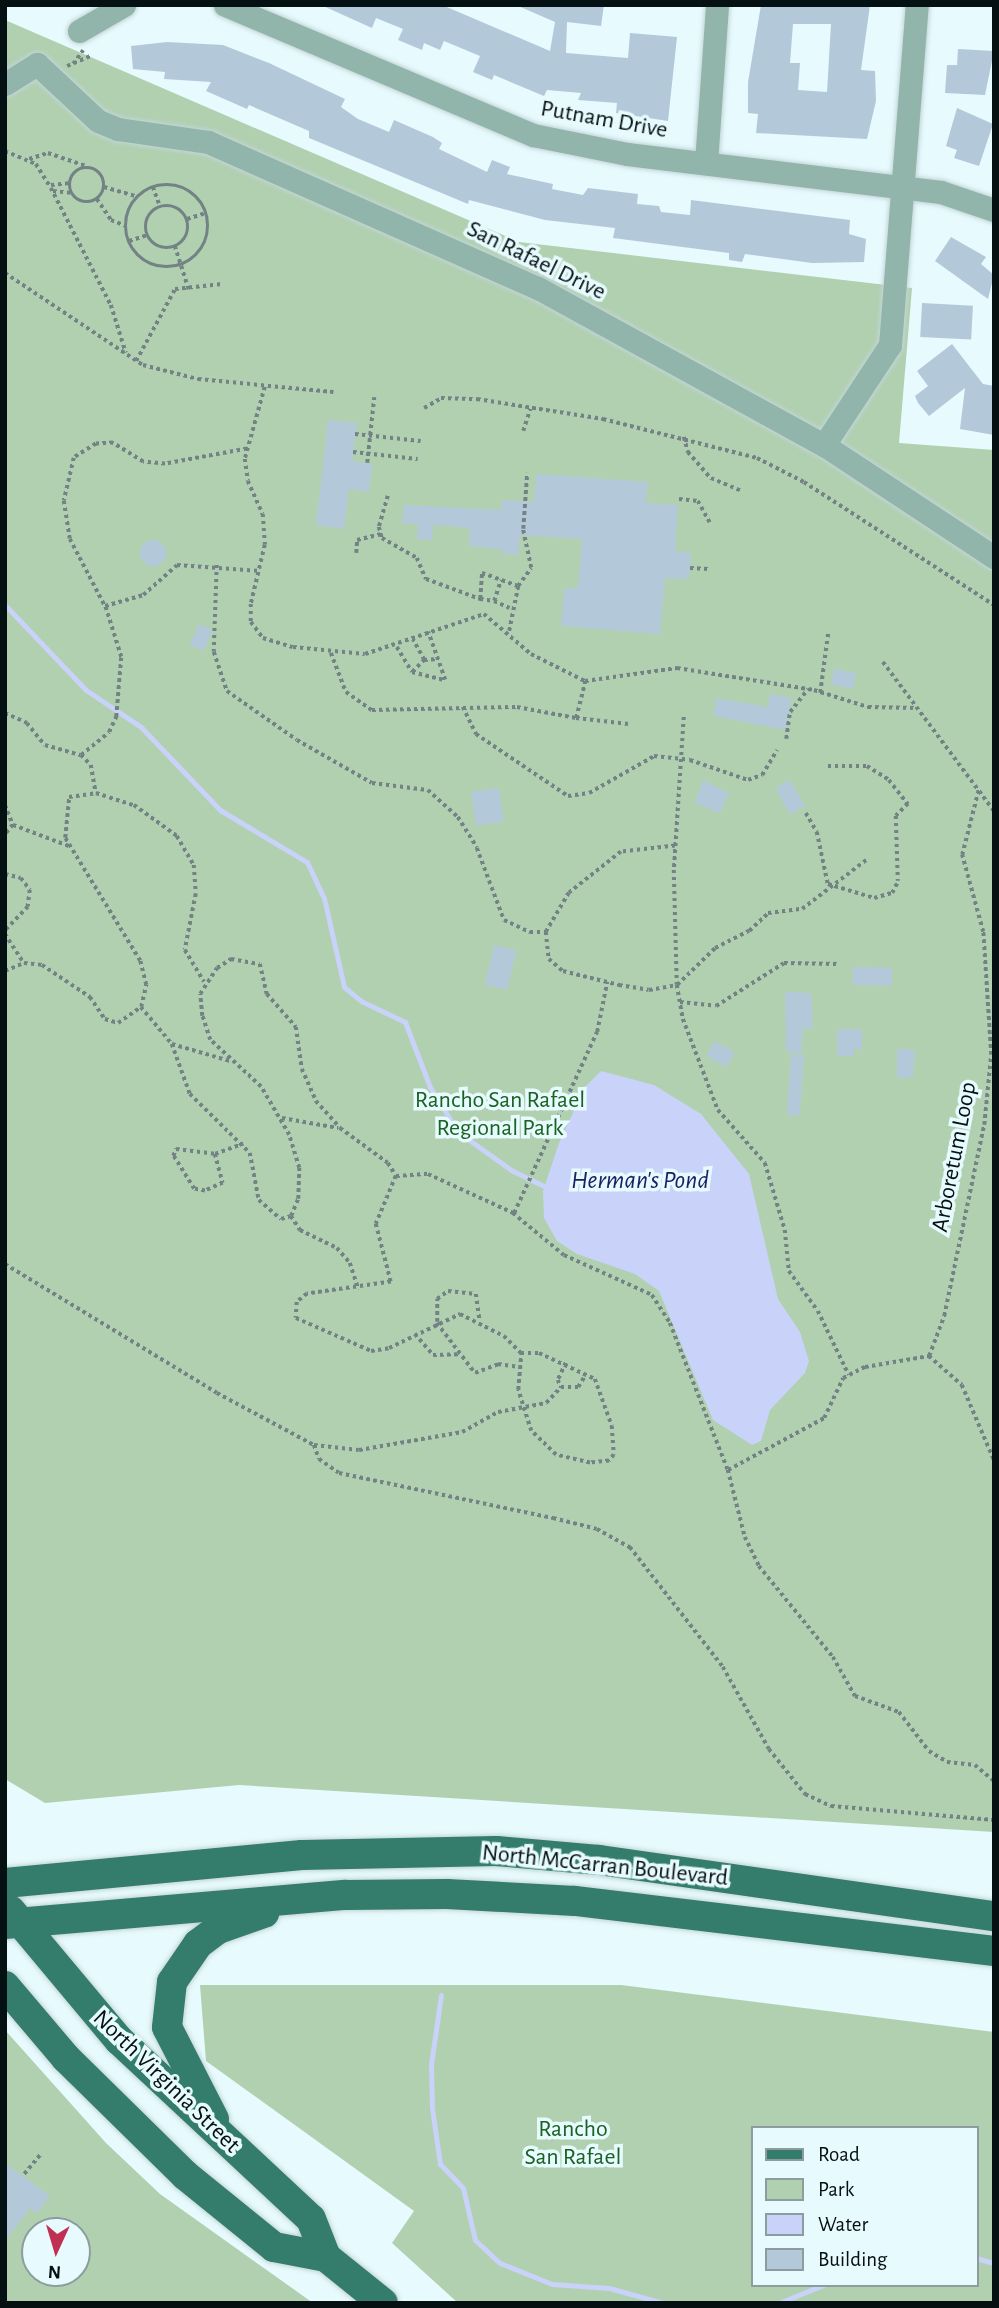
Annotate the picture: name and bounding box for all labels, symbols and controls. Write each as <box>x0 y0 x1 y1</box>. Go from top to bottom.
street label: Putnam Drive <box>538 95 670 145</box>
street label: San Rafael Drive <box>462 215 610 307</box>
street label: Arboretum Loop <box>926 1079 984 1235</box>
park label: Rancho San Rafael Regional Park <box>415 1087 585 1143</box>
water label: Herman's Pond <box>571 1165 709 1197</box>
street label: North McCarran Boulevard <box>481 1839 729 1893</box>
street label: North Virginia Street <box>86 2004 246 2160</box>
park label: Rancho San Rafael <box>525 2116 621 2172</box>
legend <box>750 2126 978 2287</box>
text: Road <box>818 2144 860 2165</box>
text: Park <box>818 2179 854 2200</box>
text: Water <box>818 2214 868 2235</box>
north arrow <box>21 2217 91 2287</box>
text: Building <box>818 2249 887 2270</box>
text: N <box>47 2262 62 2281</box>

